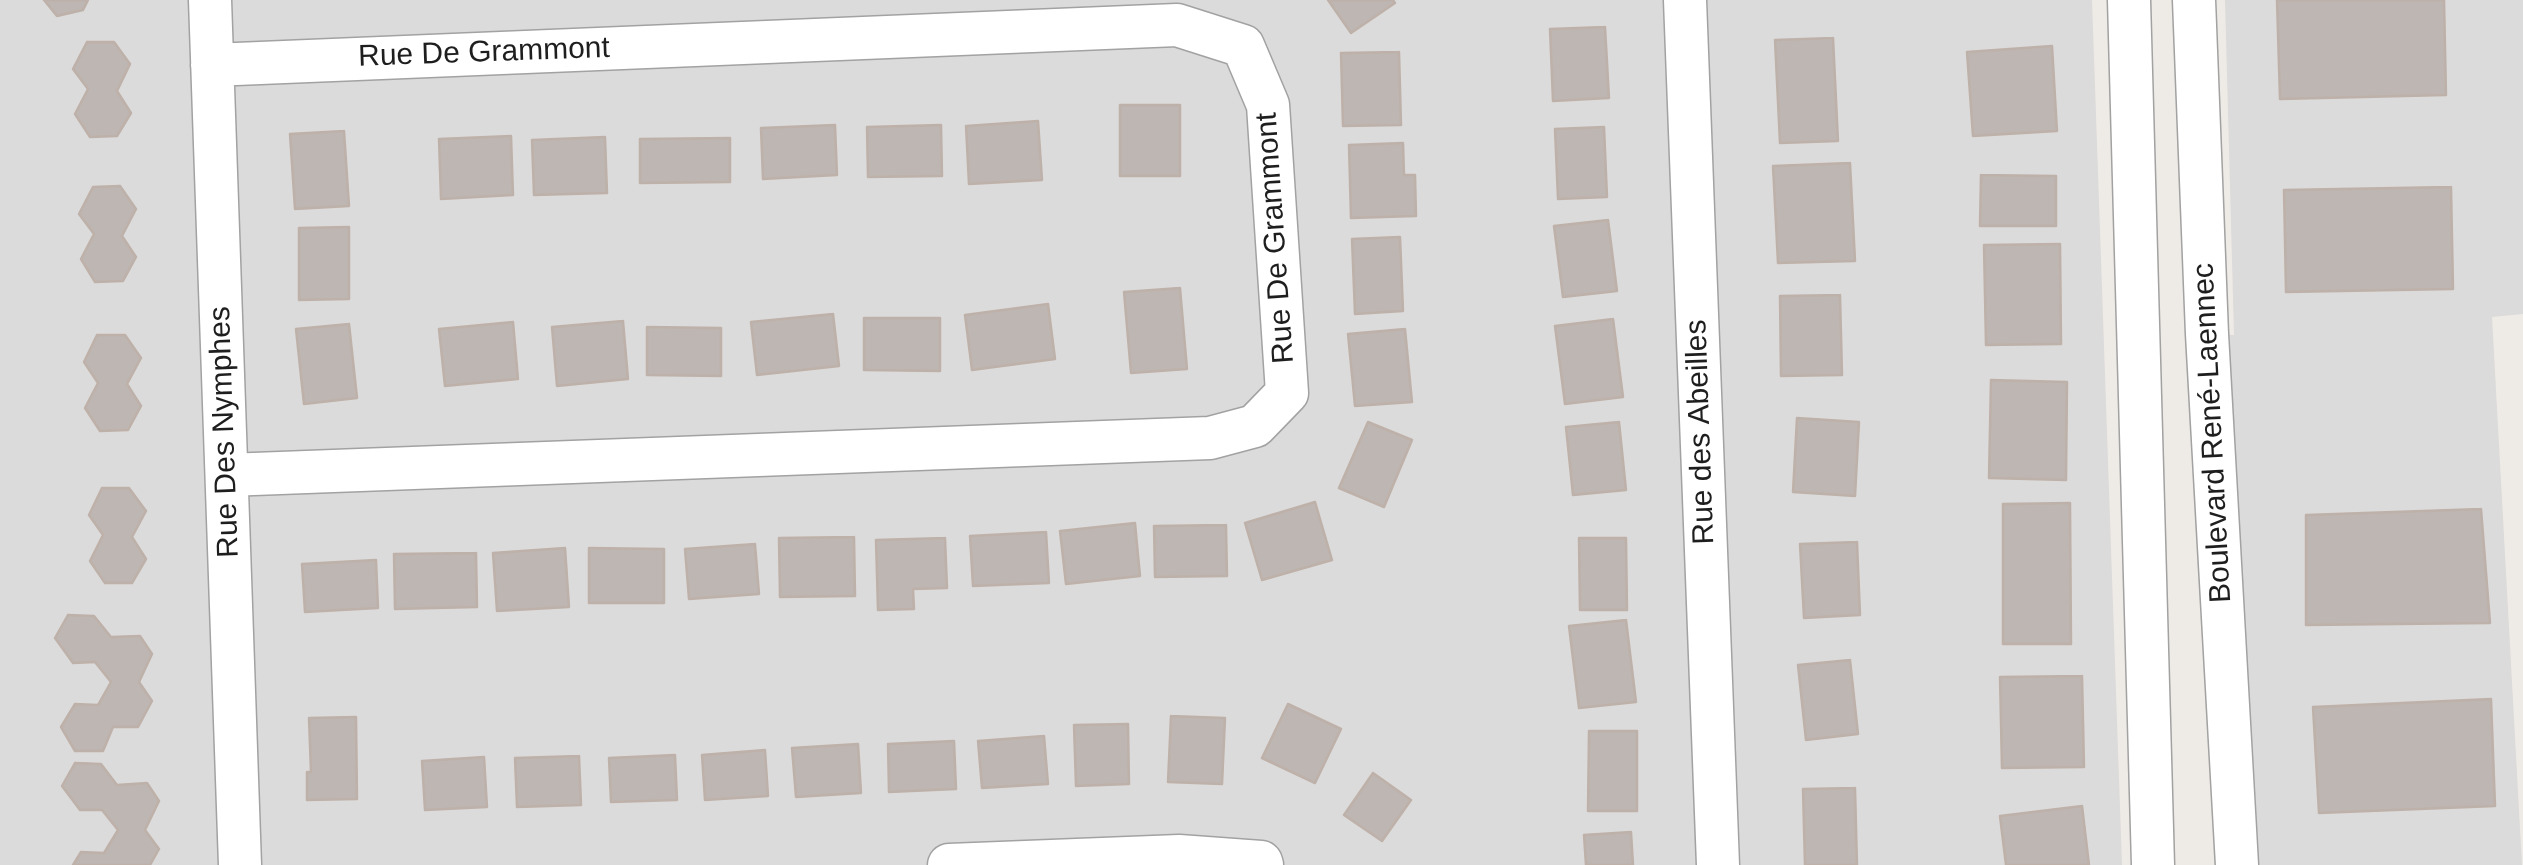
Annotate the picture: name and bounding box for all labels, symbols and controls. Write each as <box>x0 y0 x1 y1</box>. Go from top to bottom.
street label: Rue De Grammont <box>358 31 610 75</box>
street label: Rue De Grammont <box>1249 111 1303 365</box>
street label: Boulevard René-Laennec <box>2186 262 2240 604</box>
street label: Rue Des Nymphes <box>203 306 247 558</box>
street label: Rue des Abeilles <box>1679 319 1723 545</box>

